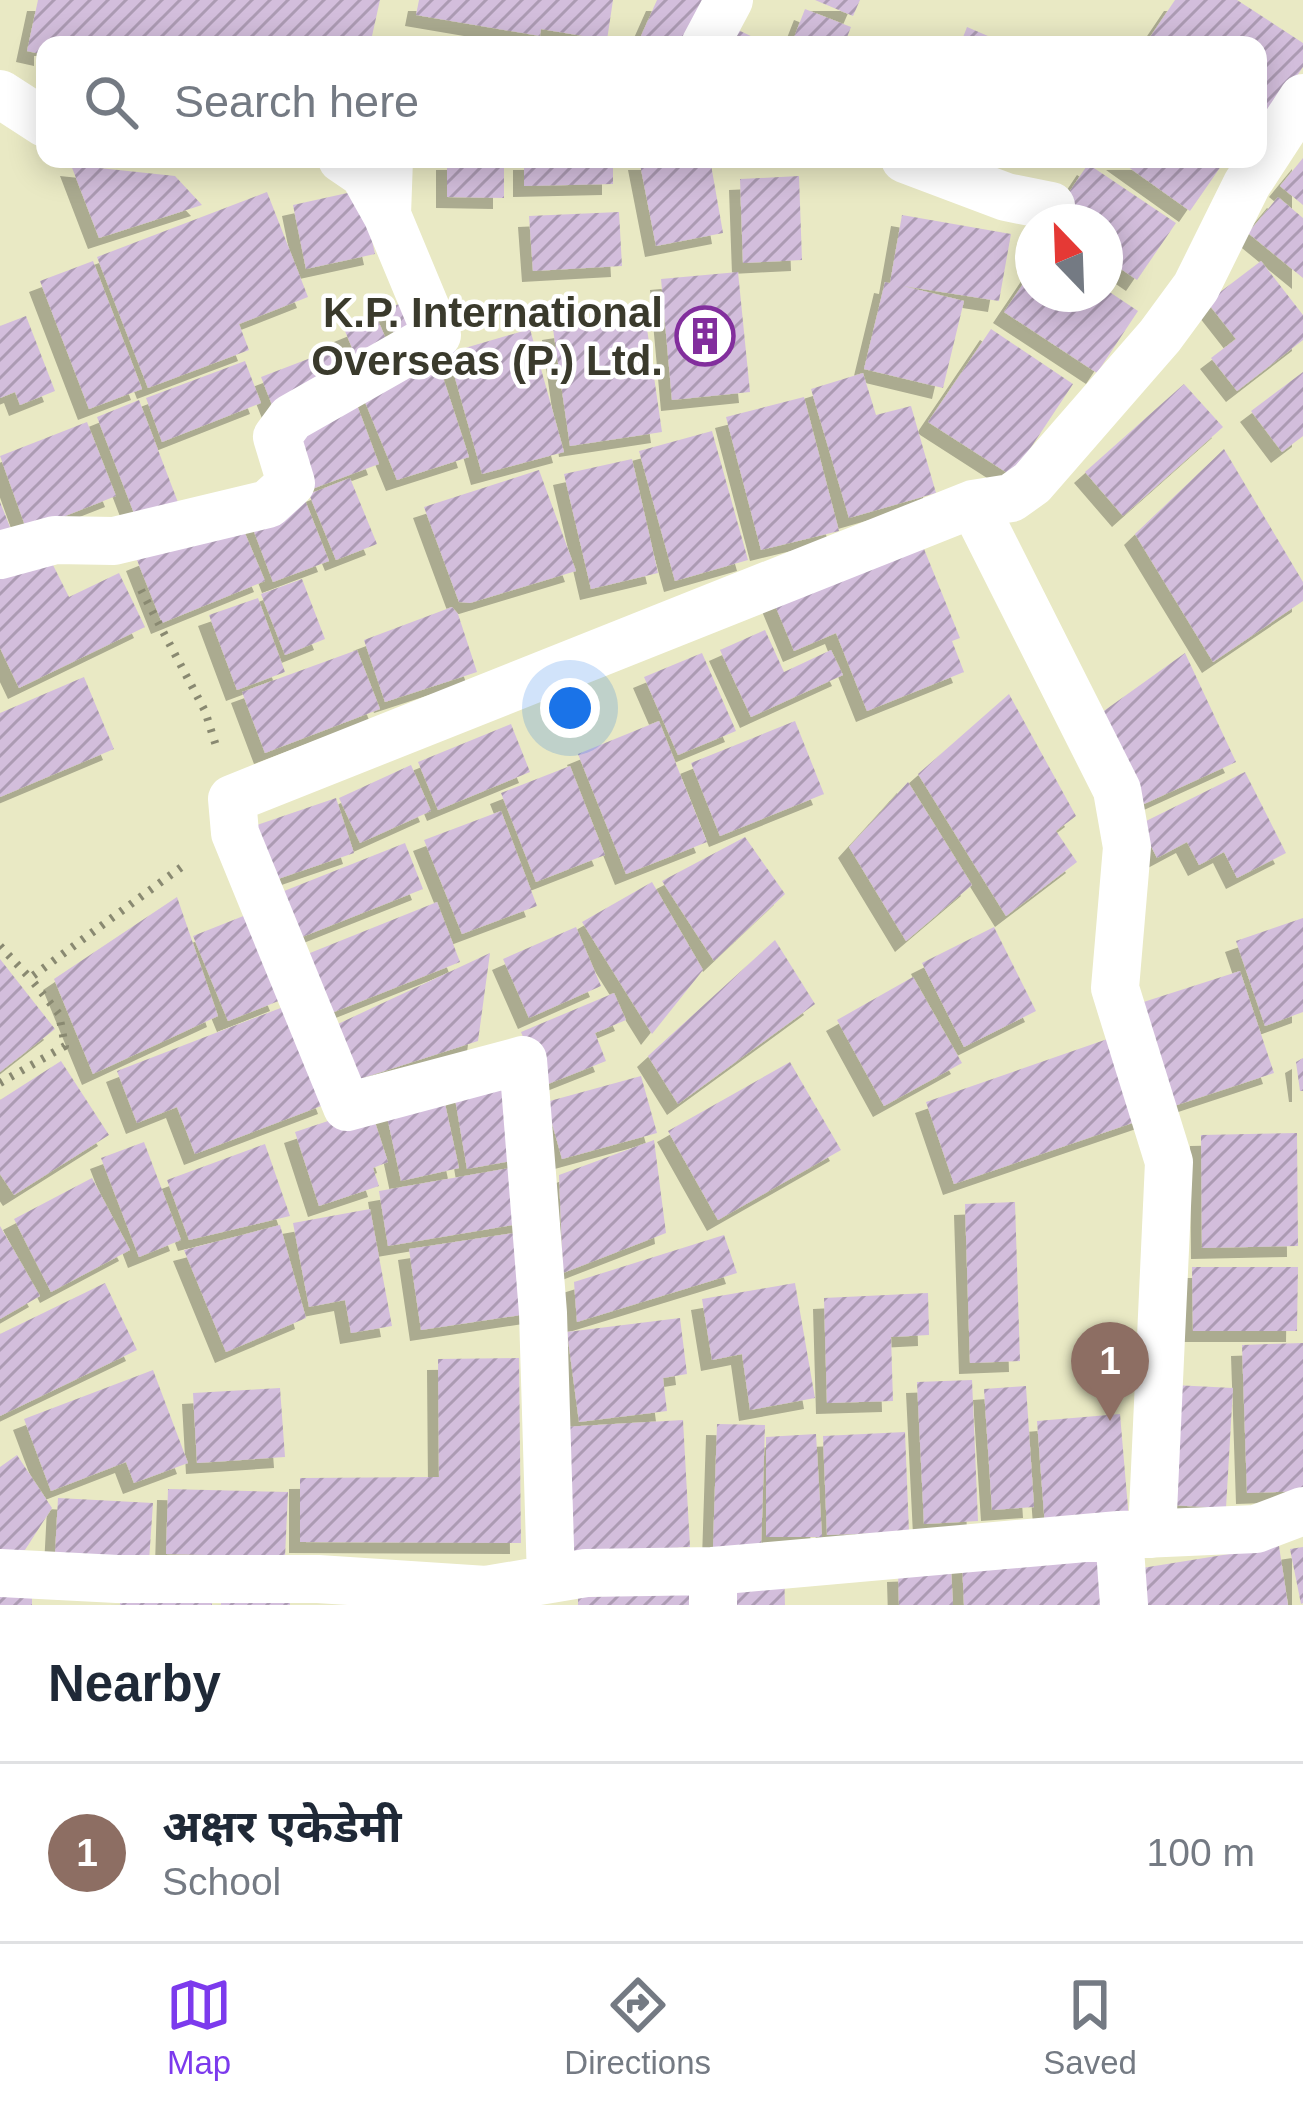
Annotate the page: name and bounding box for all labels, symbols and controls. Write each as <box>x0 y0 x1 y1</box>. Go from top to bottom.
search box <box>36 36 1267 168</box>
icon: search <box>78 69 144 135</box>
text: Search here <box>174 76 419 127</box>
north arrow <box>1015 204 1123 312</box>
place label: K.P. International Overseas (P.) Ltd. <box>311 289 663 384</box>
building icon: K.P. International Overseas (P.) Ltd. <box>674 305 736 367</box>
your location <box>540 678 600 738</box>
pin: 1 <box>1071 1322 1149 1421</box>
text: Nearby <box>48 1655 221 1712</box>
text: अक्षर एकेडेमी <box>162 1801 401 1852</box>
text: 1 <box>76 1831 98 1874</box>
text: 100 m <box>1147 1831 1255 1874</box>
text: School <box>162 1860 281 1903</box>
tab: Map <box>166 1972 232 2082</box>
tab: Directions <box>564 1972 711 2082</box>
tab: Saved <box>1043 1972 1137 2082</box>

